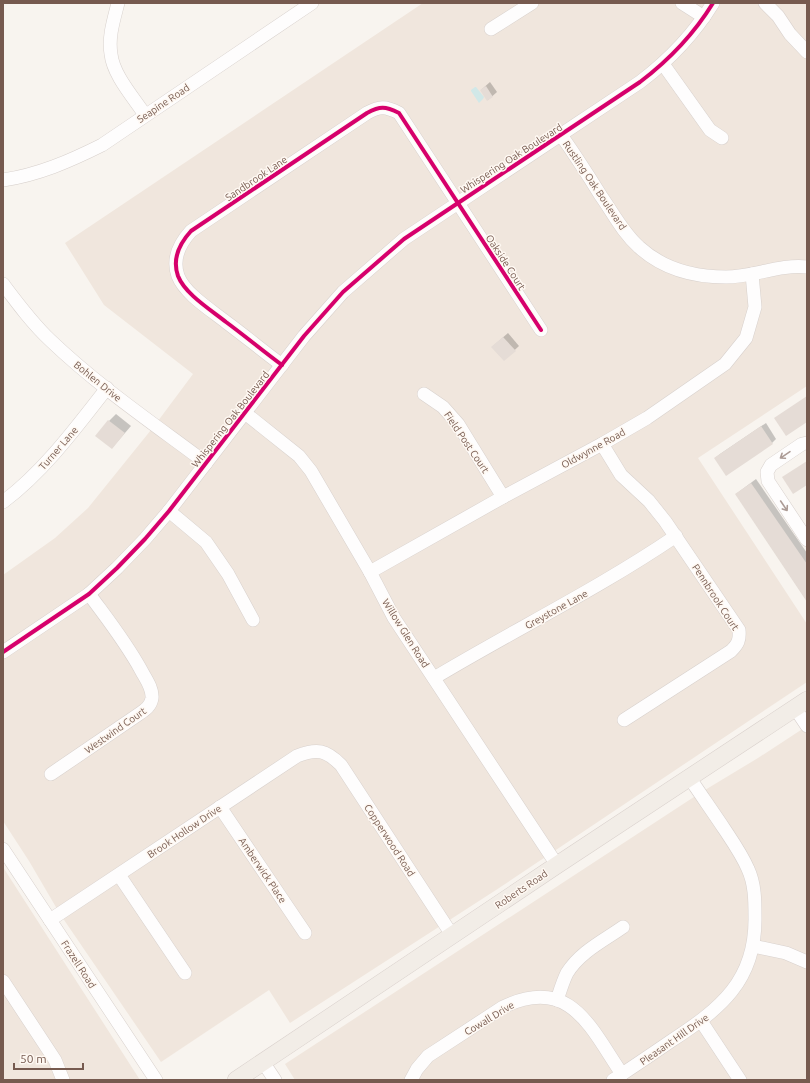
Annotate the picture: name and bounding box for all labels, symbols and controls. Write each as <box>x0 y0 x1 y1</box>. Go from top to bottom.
street label: Seapine Road <box>135 82 192 125</box>
street label: Whispering Oak Boulevard <box>458 121 564 195</box>
street label: Rustling Oak Boulevard <box>561 139 629 232</box>
street label: Sandbrook Lane <box>223 154 289 203</box>
street label: Oakside Court <box>484 233 528 292</box>
street label: Bohlen Drive <box>72 359 124 404</box>
street label: Whispering Oak Boulevard <box>189 369 271 470</box>
street label: Field Post Court <box>442 410 491 475</box>
street label: Turner Lane <box>37 425 80 472</box>
street label: Oldwynne Road <box>559 426 627 471</box>
one-way arrow <box>780 451 791 459</box>
one-way arrow <box>781 500 789 512</box>
street label: Pennbrook Court <box>690 562 741 633</box>
street label: Greystone Lane <box>523 588 589 631</box>
street label: Willow Glen Road <box>380 597 431 670</box>
street label: Westwind Court <box>83 705 148 756</box>
street label: Copperwood Road <box>362 802 417 879</box>
street label: Brook Hollow Drive <box>145 803 223 860</box>
street label: Amberwick Place <box>237 835 289 905</box>
street label: Roberts Road <box>493 868 550 911</box>
street label: Frazell Road <box>59 938 98 990</box>
street label: Cowall Drive <box>462 999 516 1038</box>
street label: Pleasant Hill Drive <box>638 1012 711 1067</box>
scale bar <box>14 1045 83 1071</box>
text: 50 m <box>20 1052 47 1065</box>

